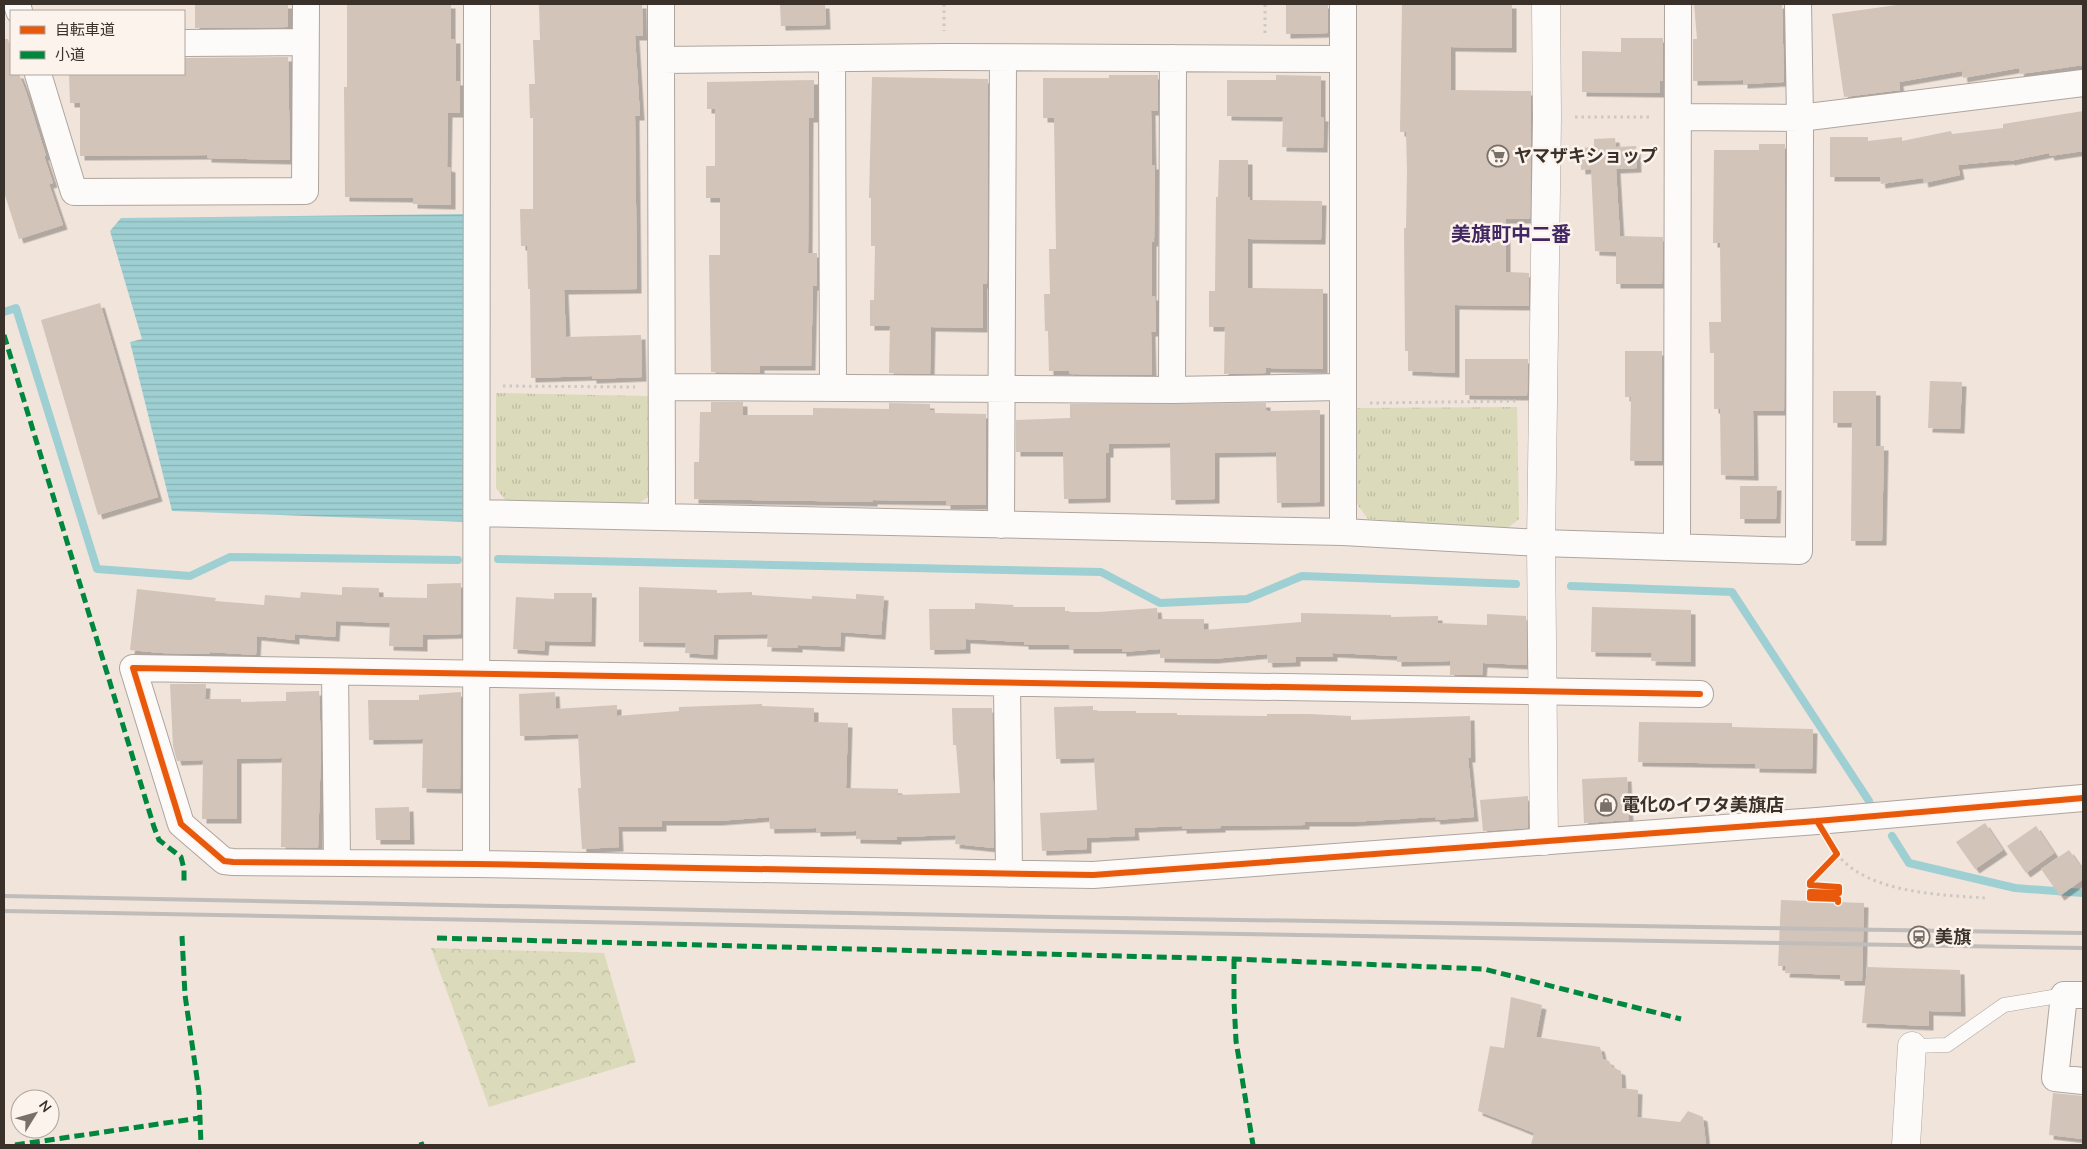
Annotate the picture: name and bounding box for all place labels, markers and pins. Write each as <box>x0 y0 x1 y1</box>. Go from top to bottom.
supermarket icon: ヤマザキショップ <box>1486 144 1510 168</box>
place label: ヤマザキショップ <box>1514 144 1658 168</box>
shop icon: 電化のイワタ美旗店 <box>1594 793 1618 817</box>
place label: 電化のイワタ美旗店 <box>1622 793 1784 817</box>
station icon: 美旗 <box>1907 925 1931 949</box>
place label: 美旗 <box>1935 925 1971 949</box>

